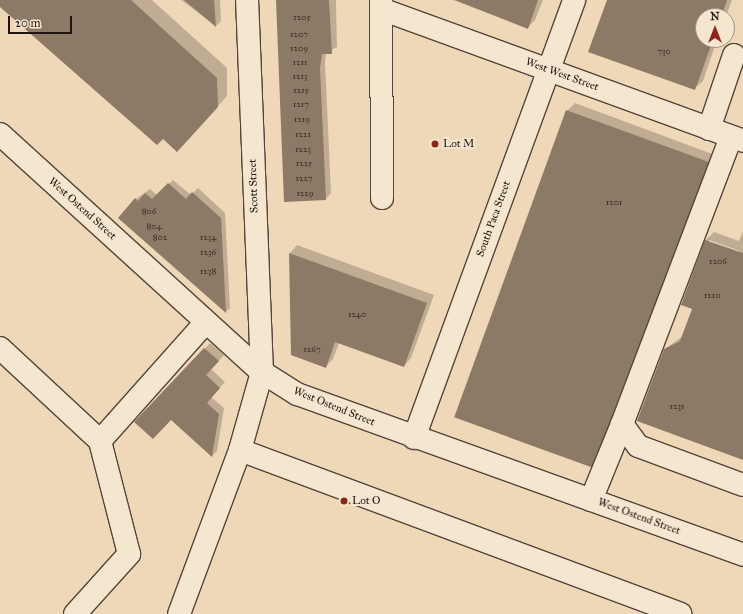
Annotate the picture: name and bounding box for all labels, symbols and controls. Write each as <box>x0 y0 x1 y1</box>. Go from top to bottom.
scale bar <box>10 8 74 34</box>
north arrow <box>695 8 735 48</box>
text: N <box>710 10 720 23</box>
house number: 1205 <box>293 12 311 22</box>
text: 20 m <box>15 16 41 30</box>
house number: 1207 <box>290 29 308 39</box>
house number: 1209 <box>290 43 308 53</box>
house number: 730 <box>657 46 671 56</box>
street label: West West Street <box>524 56 600 94</box>
house number: 1211 <box>292 57 308 67</box>
house number: 1213 <box>292 71 308 81</box>
house number: 1215 <box>293 85 309 95</box>
house number: 1217 <box>293 99 309 109</box>
house number: 1219 <box>294 114 310 124</box>
house number: 1221 <box>295 129 311 139</box>
place label: Lot M <box>443 137 474 151</box>
marker: Lot M <box>430 139 440 149</box>
house number: 1223 <box>295 144 311 154</box>
house number: 1225 <box>296 158 312 168</box>
street label: Scott Street <box>246 159 262 213</box>
house number: 1227 <box>296 173 312 183</box>
street label: West Ostend Street <box>45 175 119 243</box>
street label: South Paca Street <box>474 179 514 259</box>
house number: 1229 <box>296 188 314 198</box>
house number: 1201 <box>606 197 622 207</box>
house number: 806 <box>142 206 156 216</box>
house number: 804 <box>146 221 162 231</box>
house number: 802 <box>153 232 167 242</box>
house number: 1234 <box>200 232 216 242</box>
house number: 1236 <box>200 247 216 257</box>
house number: 1206 <box>709 256 727 266</box>
house number: 1238 <box>200 266 216 276</box>
house number: 1210 <box>704 290 720 300</box>
house number: 1240 <box>348 309 366 319</box>
house number: 1267 <box>303 344 321 354</box>
street label: West Ostend Street <box>291 385 377 429</box>
house number: 1231 <box>669 401 685 411</box>
place label: Lot O <box>352 494 380 508</box>
marker: Lot O <box>339 496 349 506</box>
street label: West Ostend Street <box>596 496 682 538</box>

